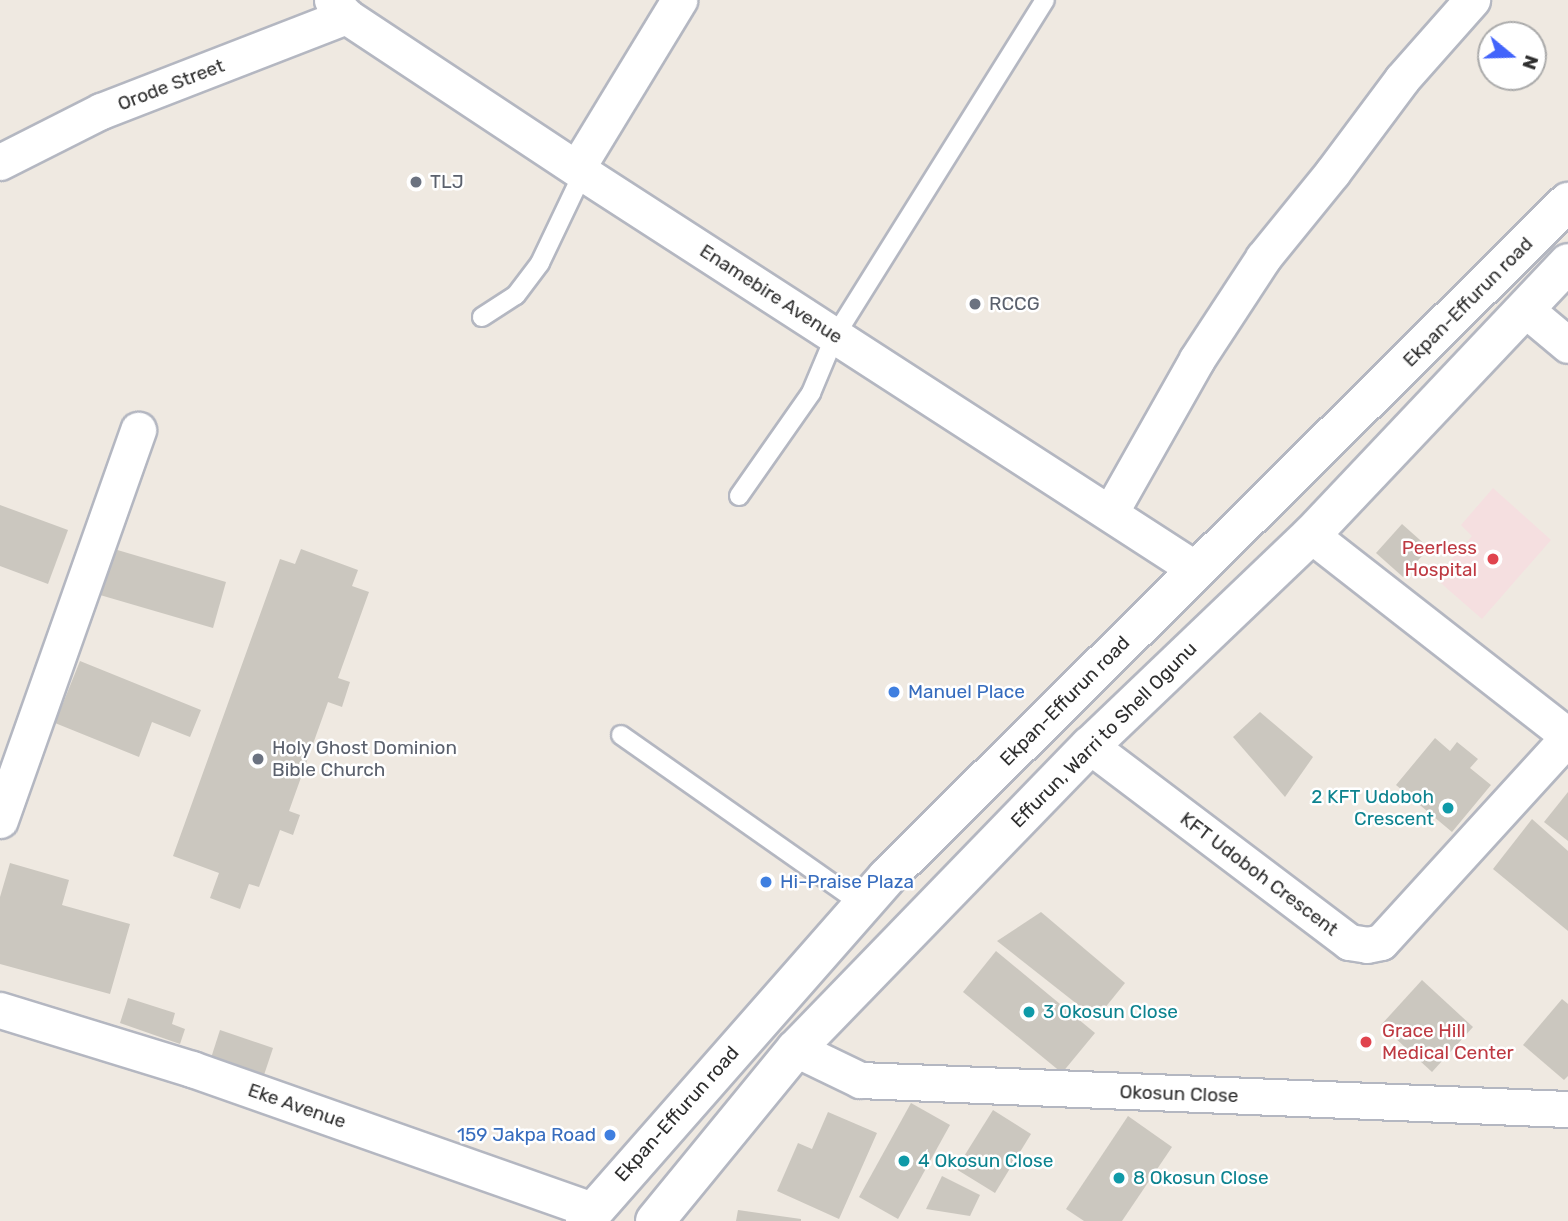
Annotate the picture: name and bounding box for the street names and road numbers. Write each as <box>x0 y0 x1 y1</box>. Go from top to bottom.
street label: Orode Street <box>114 54 228 116</box>
street label: Ekpan-Effurun road <box>1398 232 1538 372</box>
street label: Enamebire Avenue <box>695 239 847 349</box>
street label: Ekpan-Effurun road <box>995 631 1135 771</box>
street label: Effurun, Warri to Shell Ogunu <box>1006 637 1202 833</box>
street label: KFT Udoboh Crescent <box>1175 807 1343 941</box>
street label: Ekpan-Effurun road <box>610 1042 744 1186</box>
street label: Eke Avenue <box>245 1079 349 1133</box>
street label: Okosun Close <box>1119 1081 1239 1107</box>

